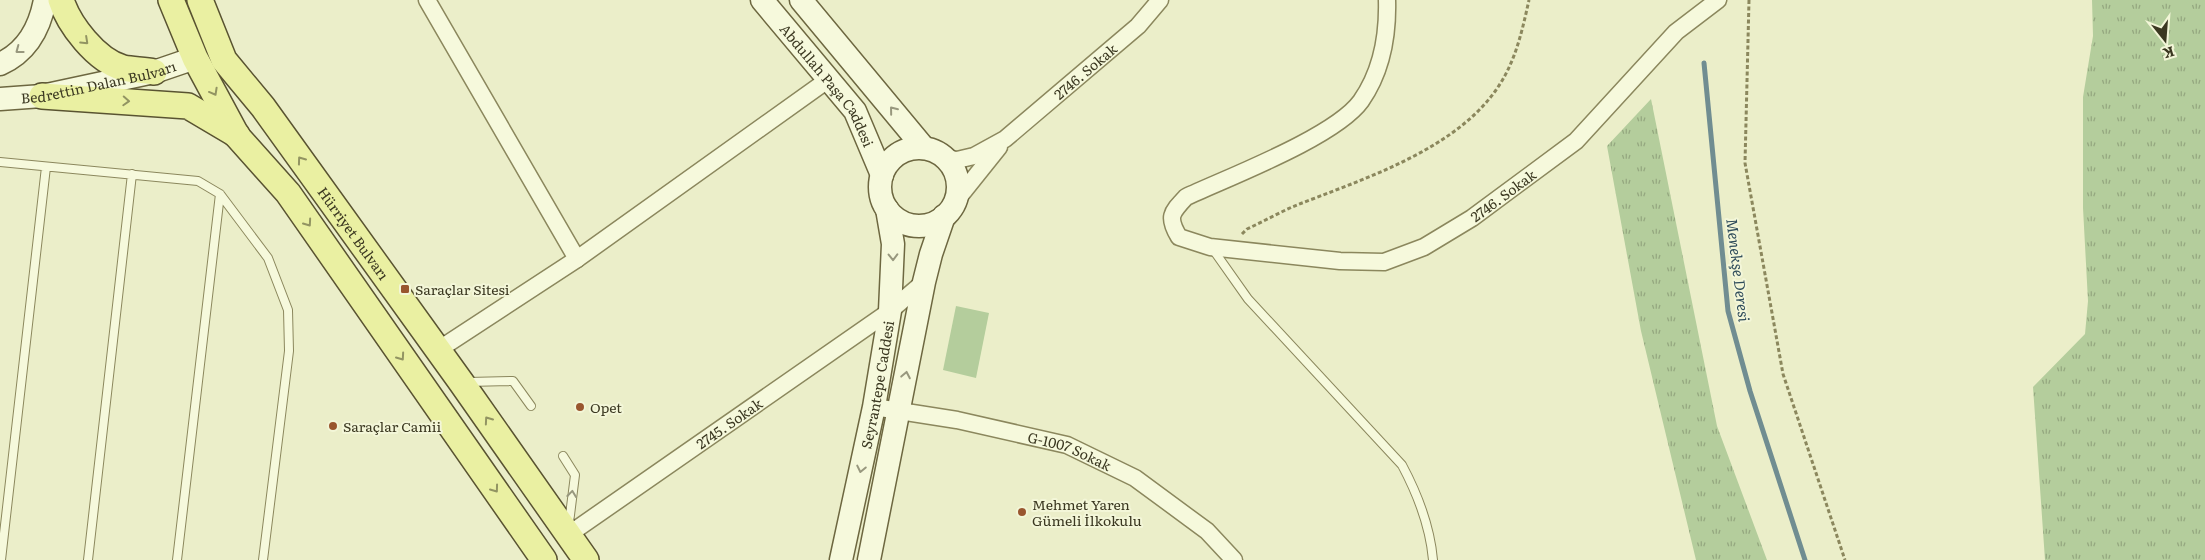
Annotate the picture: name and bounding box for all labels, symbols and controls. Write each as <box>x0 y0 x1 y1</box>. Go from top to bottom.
north arrow <box>2140 15 2190 65</box>
street label: Abdullah Paşa Caddesi <box>776 19 879 150</box>
one-way arrow <box>80 35 89 44</box>
street label: 2746. Sokak <box>1049 38 1121 104</box>
text: K <box>2161 42 2177 65</box>
one-way arrow <box>16 45 25 53</box>
street label: Bedrettin Dalan Bulvarı <box>20 55 179 107</box>
one-way arrow <box>207 86 217 95</box>
one-way arrow <box>122 95 130 106</box>
one-way arrow <box>889 107 898 116</box>
one-way arrow <box>298 157 306 166</box>
street label: 2746. Sokak <box>1466 164 1540 226</box>
street label: Hürriyet Bulvarı <box>313 182 394 284</box>
one-way arrow <box>302 217 311 227</box>
water label: Menekşe Deresi <box>1721 217 1757 324</box>
one-way arrow <box>888 254 898 261</box>
place label: Saraçlar Sitesi <box>415 279 510 299</box>
marker: Saraçlar Sitesi <box>399 283 411 295</box>
street label: Seyrantepe Caddesi <box>855 319 898 451</box>
one-way arrow <box>395 351 404 360</box>
one-way arrow <box>901 370 911 379</box>
street label: 2745. Sokak <box>692 393 766 453</box>
place label: Opet <box>590 397 622 417</box>
marker: Opet <box>574 401 586 413</box>
place label: Saraçlar Camii <box>343 416 441 436</box>
one-way arrow <box>485 416 494 426</box>
marker: Saraçlar Camii <box>327 420 339 432</box>
street label: G-1007 Sokak <box>1026 426 1115 475</box>
one-way arrow <box>856 465 867 474</box>
one-way arrow <box>489 483 498 493</box>
one-way arrow <box>566 490 577 498</box>
place label: Mehmet Yaren Gümeli İlkokulu <box>1032 494 1142 530</box>
marker: Mehmet Yaren Gümeli İlkokulu <box>1016 506 1028 518</box>

